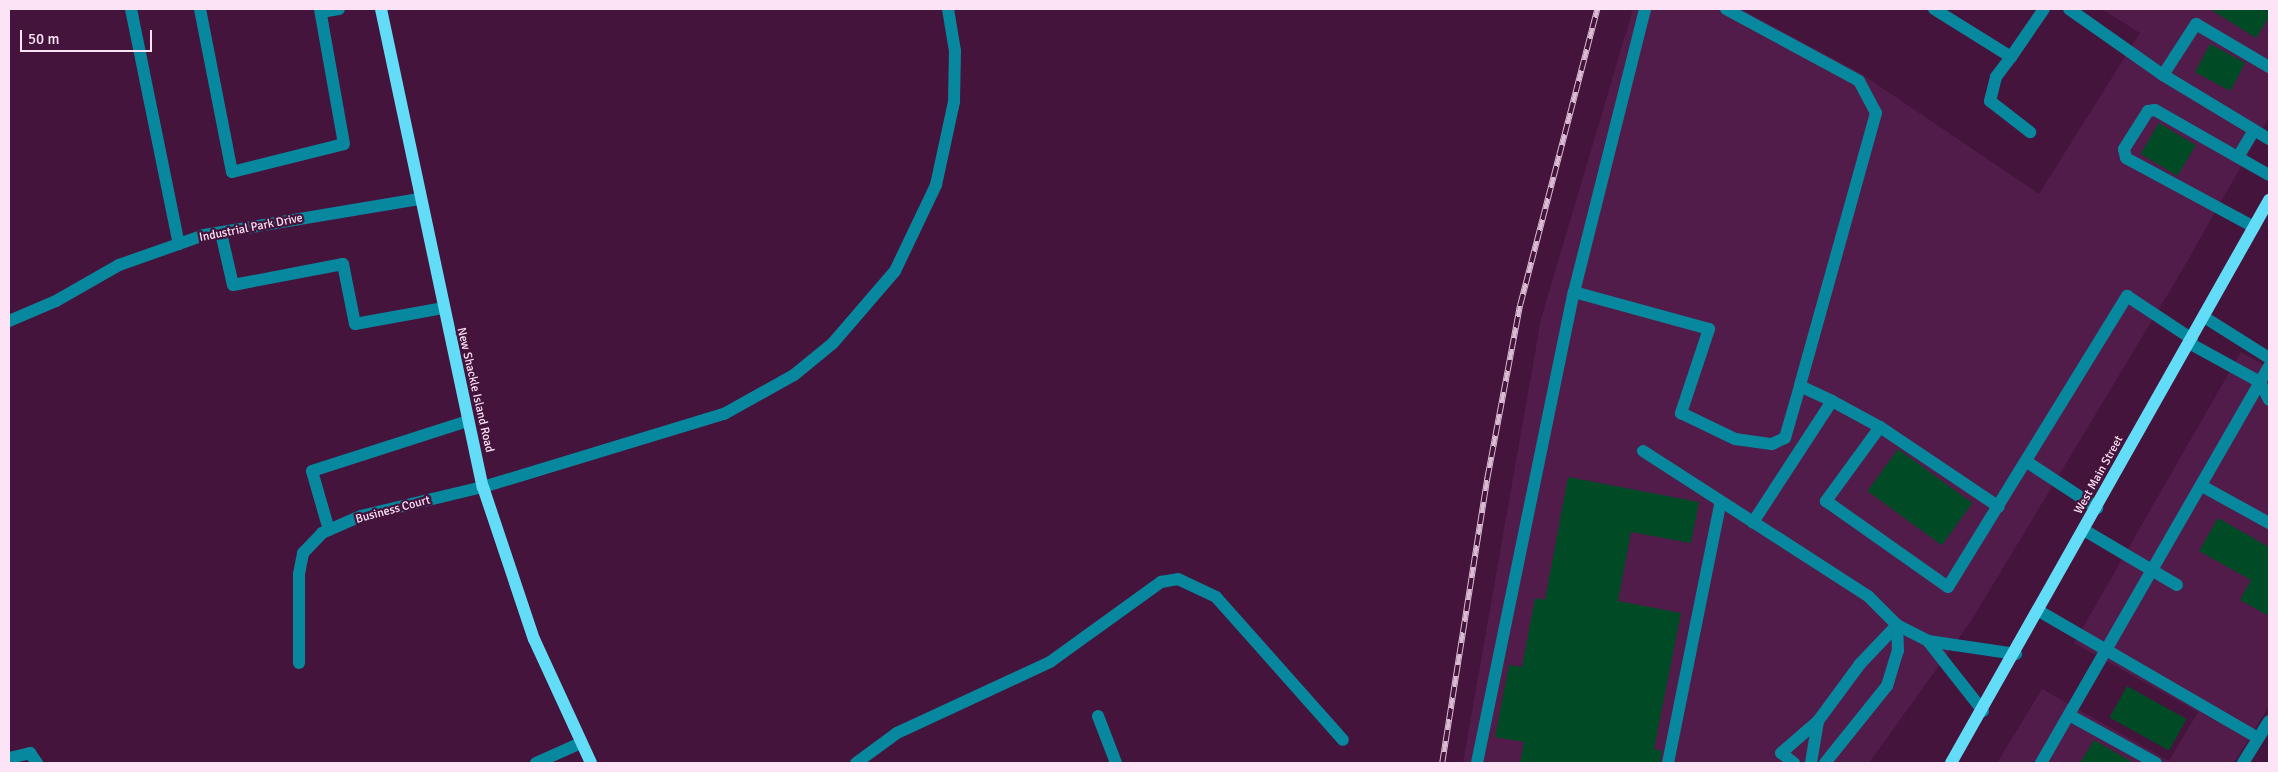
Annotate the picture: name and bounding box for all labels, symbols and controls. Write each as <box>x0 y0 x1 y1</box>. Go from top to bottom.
scale bar <box>22 20 155 52</box>
text: 50 m <box>28 30 59 48</box>
street label: Industrial Park Drive <box>198 211 304 245</box>
street label: New Shackle Island Road <box>454 326 496 454</box>
street label: West Main Street <box>2072 433 2126 517</box>
street label: Business Court <box>354 493 432 527</box>

